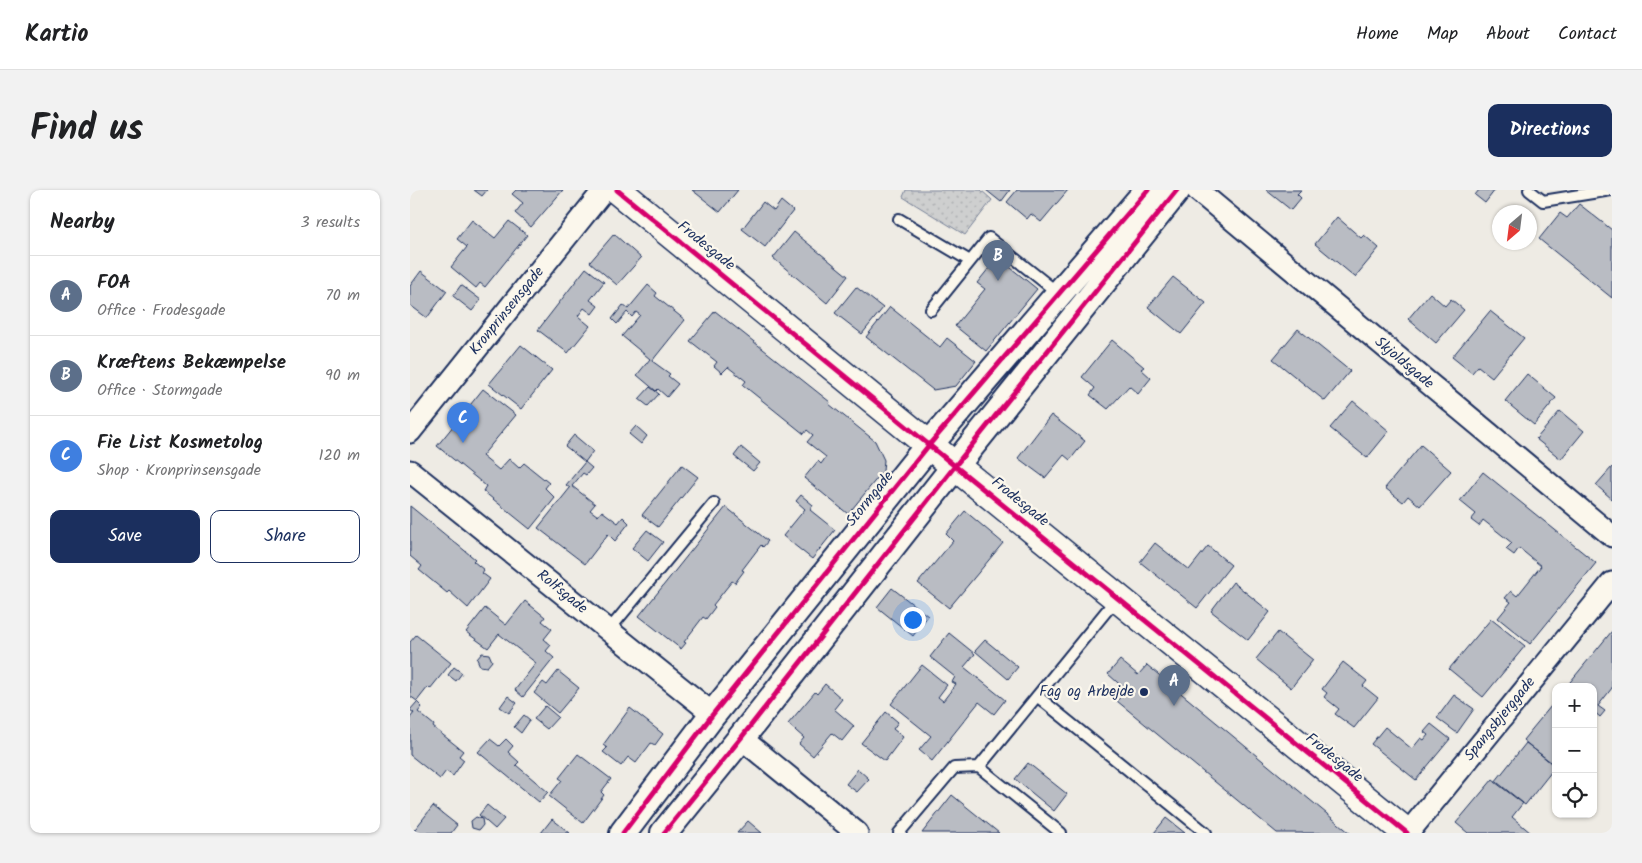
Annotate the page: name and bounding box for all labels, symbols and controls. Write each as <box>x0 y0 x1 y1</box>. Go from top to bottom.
text: Kartio <box>25 15 88 54</box>
text: Home <box>1356 20 1399 49</box>
text: Map <box>1427 20 1458 49</box>
text: About <box>1486 20 1530 49</box>
text: Contact <box>1558 20 1617 49</box>
text: Find us <box>30 102 143 158</box>
button: Directions <box>1488 104 1612 157</box>
north arrow <box>1492 205 1537 250</box>
text: Nearby <box>50 206 115 239</box>
text: 3 results <box>301 210 360 235</box>
street label: Frodesgade <box>672 215 740 277</box>
pin: B <box>982 240 1014 281</box>
street label: Kronprinsensgade <box>464 261 551 361</box>
text: FOA <box>97 268 131 298</box>
text: A <box>61 283 71 308</box>
text: 70 m <box>325 283 360 308</box>
text: Office · Frodesgade <box>97 298 225 323</box>
street label: Skjoldsgade <box>1369 331 1439 395</box>
text: Kræftens Bekæmpelse <box>97 348 286 378</box>
text: B <box>61 363 71 388</box>
text: 90 m <box>325 363 360 388</box>
text: Office · Stormgade <box>97 378 222 403</box>
pin: C <box>447 402 479 443</box>
text: Fie List Kosmetolog <box>97 428 263 458</box>
text: C <box>61 443 71 468</box>
text: 120 m <box>319 443 360 468</box>
text: Shop · Kronprinsensgade <box>97 458 261 483</box>
street label: Stormgade <box>840 466 900 532</box>
street label: Frodesgade <box>986 471 1054 533</box>
button: Save <box>50 510 200 563</box>
button: Share <box>210 510 360 563</box>
street label: Rolfsgade <box>531 564 593 620</box>
your location <box>900 607 926 633</box>
pin: A <box>1158 665 1190 706</box>
street label: Spangsbjerggade <box>1458 671 1542 766</box>
place label: Fag og Arbejde <box>1039 680 1134 704</box>
map controls <box>1552 683 1597 818</box>
button: + <box>1552 683 1597 728</box>
marker: Fag og Arbejde <box>1138 686 1150 698</box>
street label: Frodesgade <box>1300 727 1368 789</box>
button: − <box>1552 728 1597 773</box>
button: locate <box>1552 773 1597 818</box>

